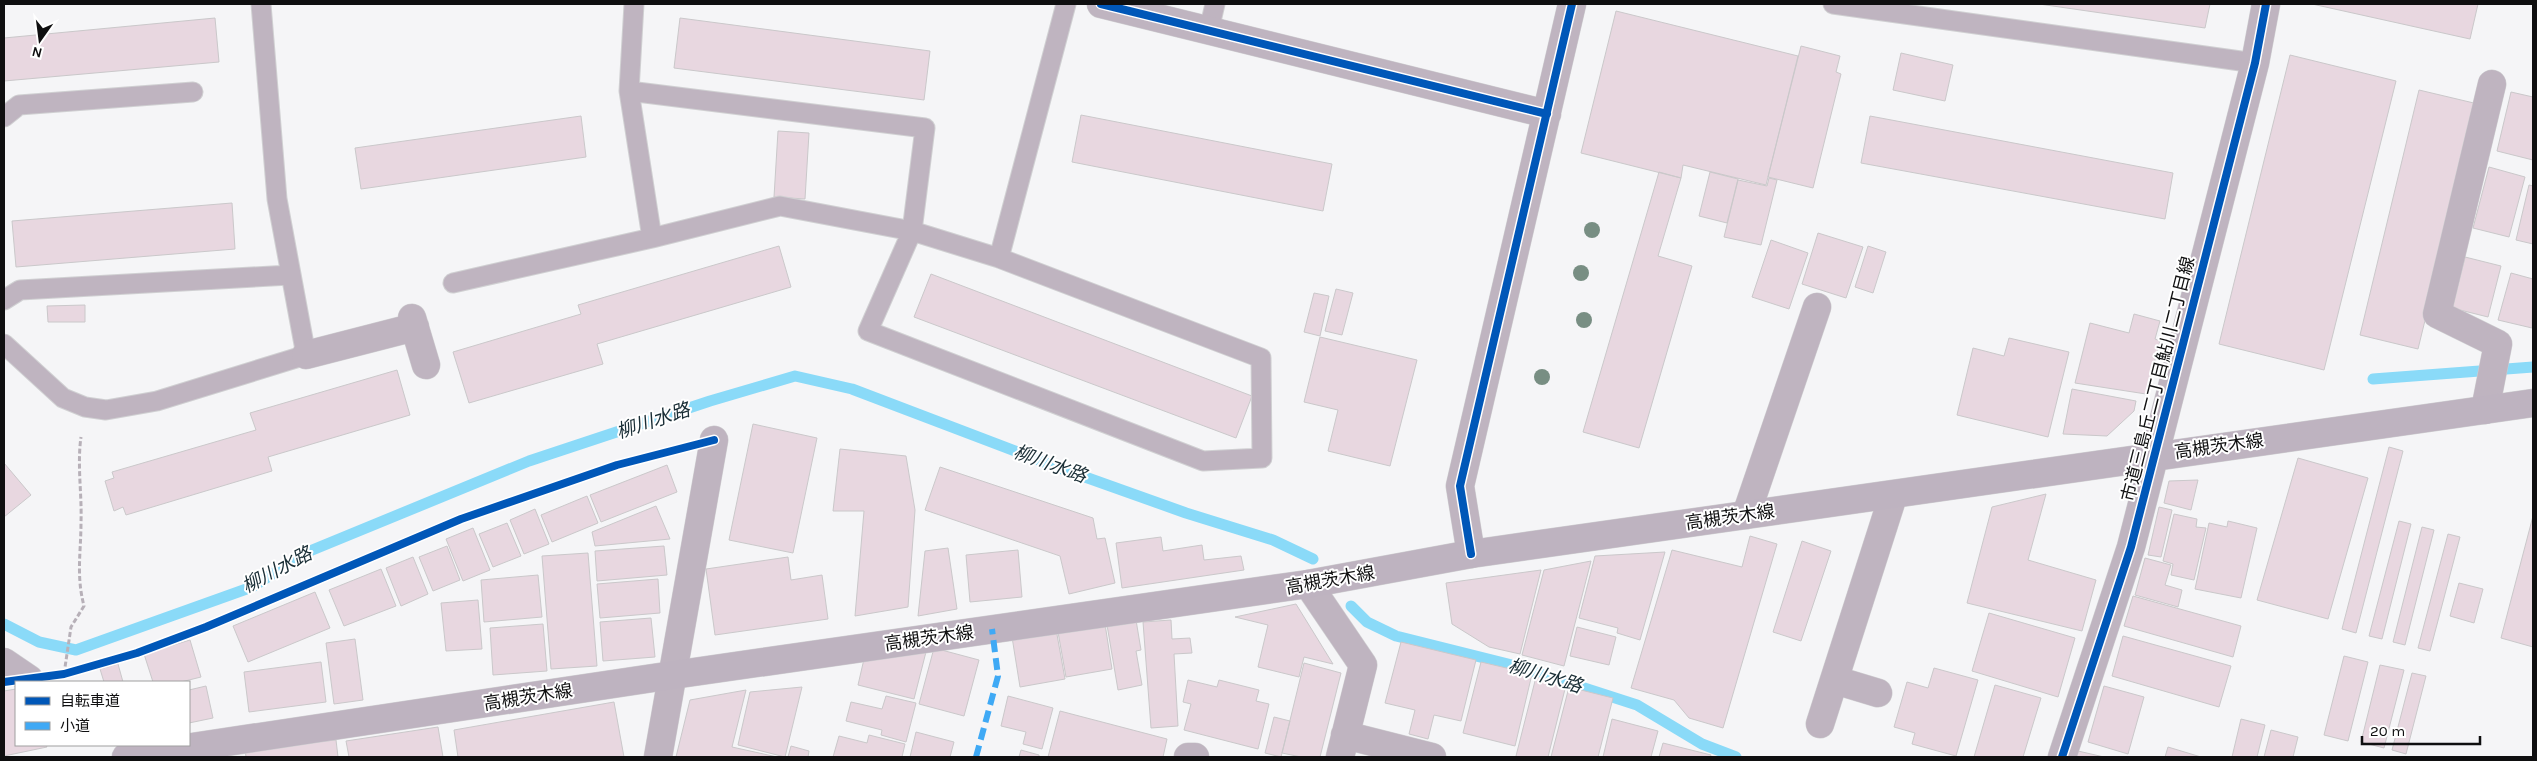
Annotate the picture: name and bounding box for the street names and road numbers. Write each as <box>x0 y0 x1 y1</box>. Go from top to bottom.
street label: 市道三島丘二丁目鮎川二丁目線 <box>2117 254 2199 504</box>
street label: 高槻茨木線 <box>2173 429 2265 463</box>
street label: 高槻茨木線 <box>1684 500 1776 534</box>
street label: 高槻茨木線 <box>1284 561 1376 599</box>
street label: 高槻茨木線 <box>883 621 975 655</box>
street label: 高槻茨木線 <box>482 679 574 715</box>

